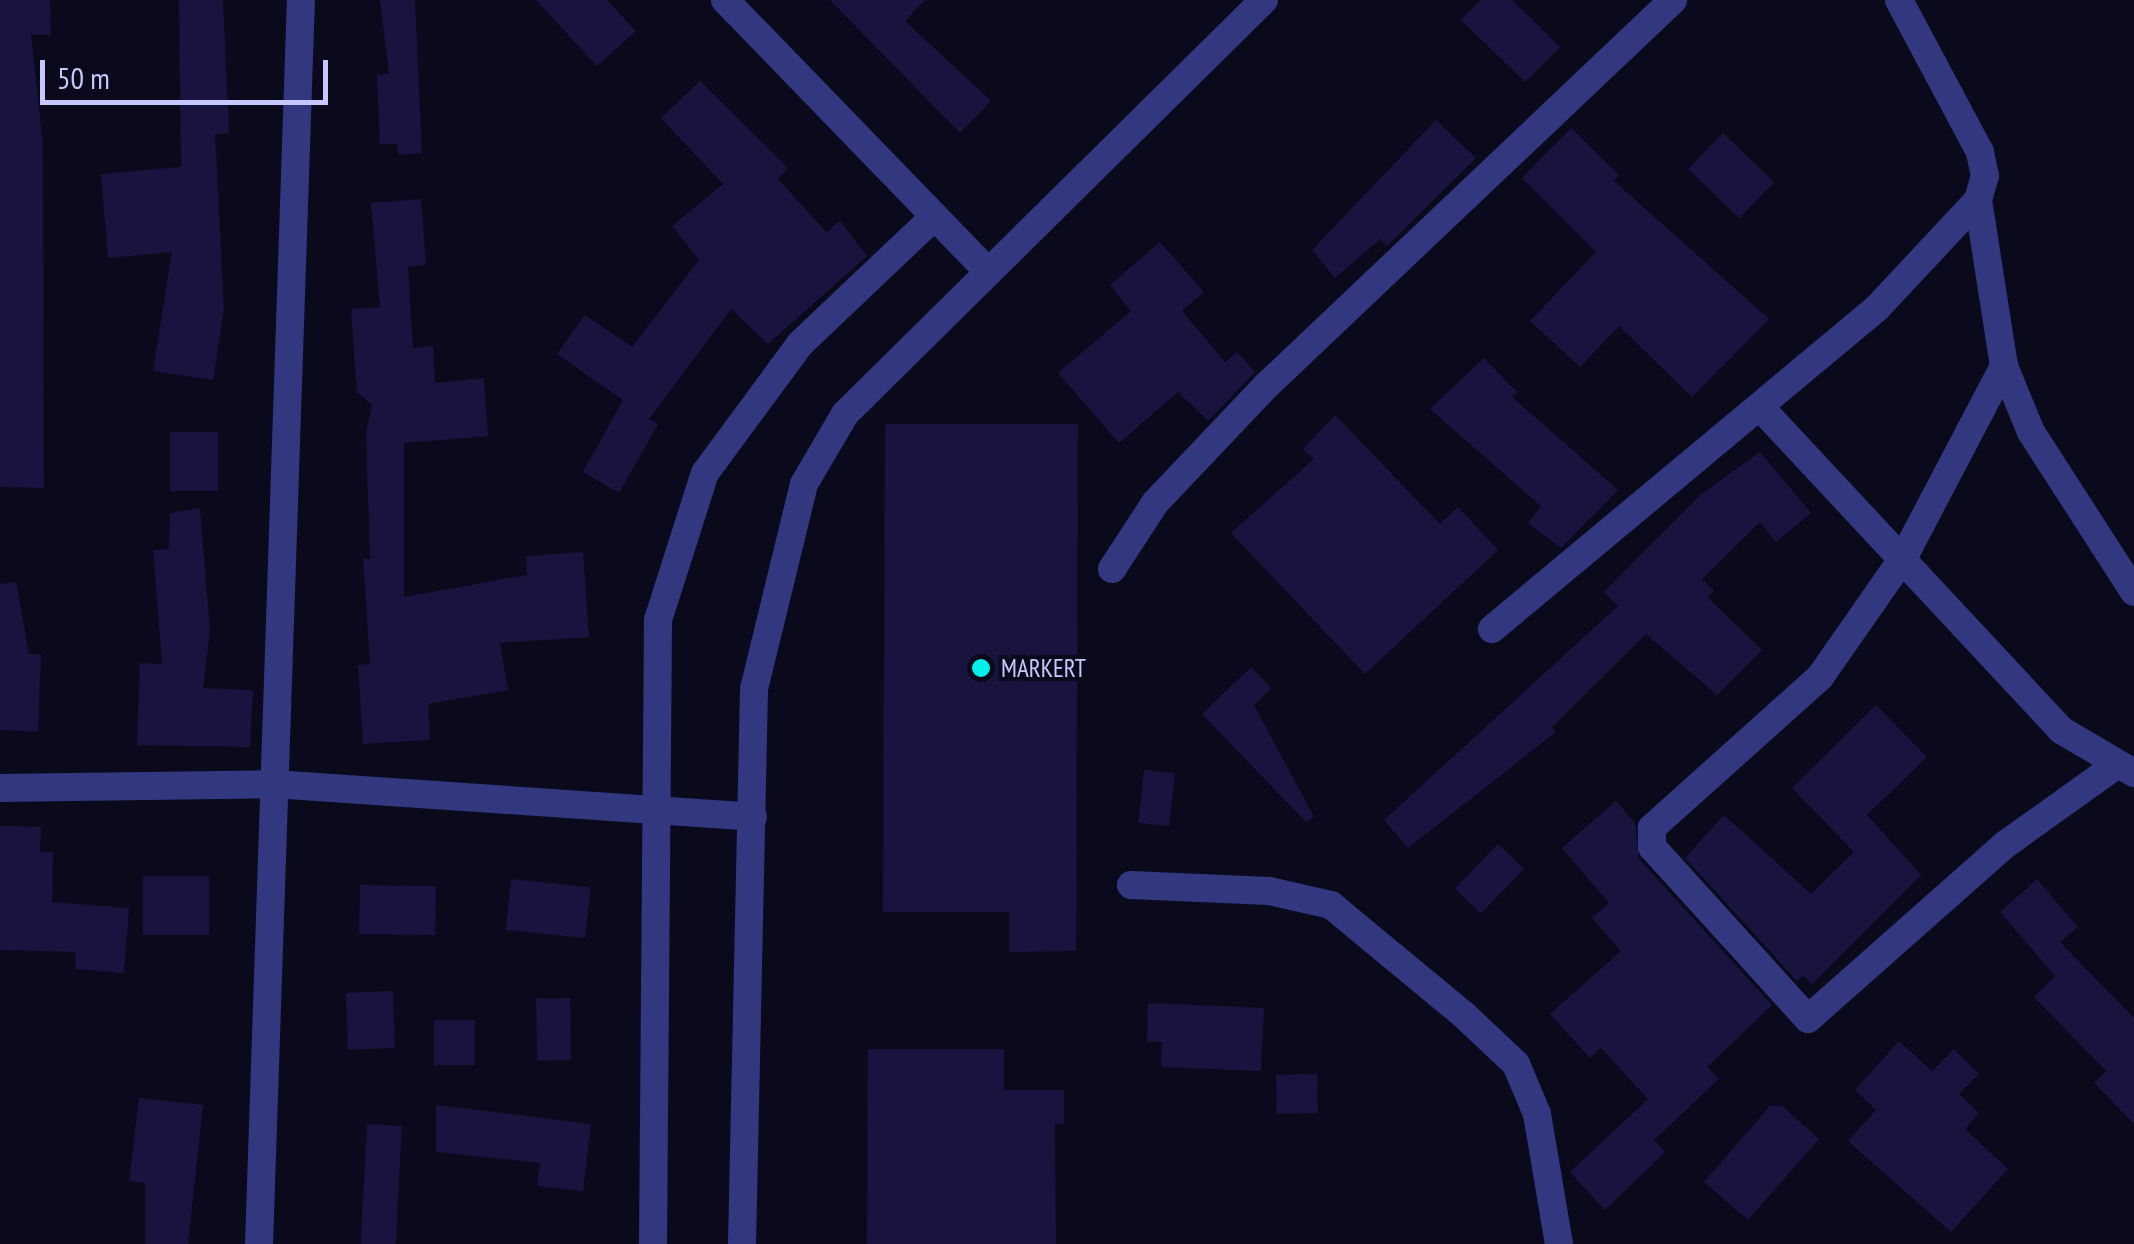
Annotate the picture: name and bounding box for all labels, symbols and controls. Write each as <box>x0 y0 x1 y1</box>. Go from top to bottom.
scale bar <box>45 40 332 102</box>
text: 50 m <box>57 58 110 97</box>
place label: MARKERT <box>1001 653 1086 683</box>
marker: MARKERT <box>970 657 992 679</box>

